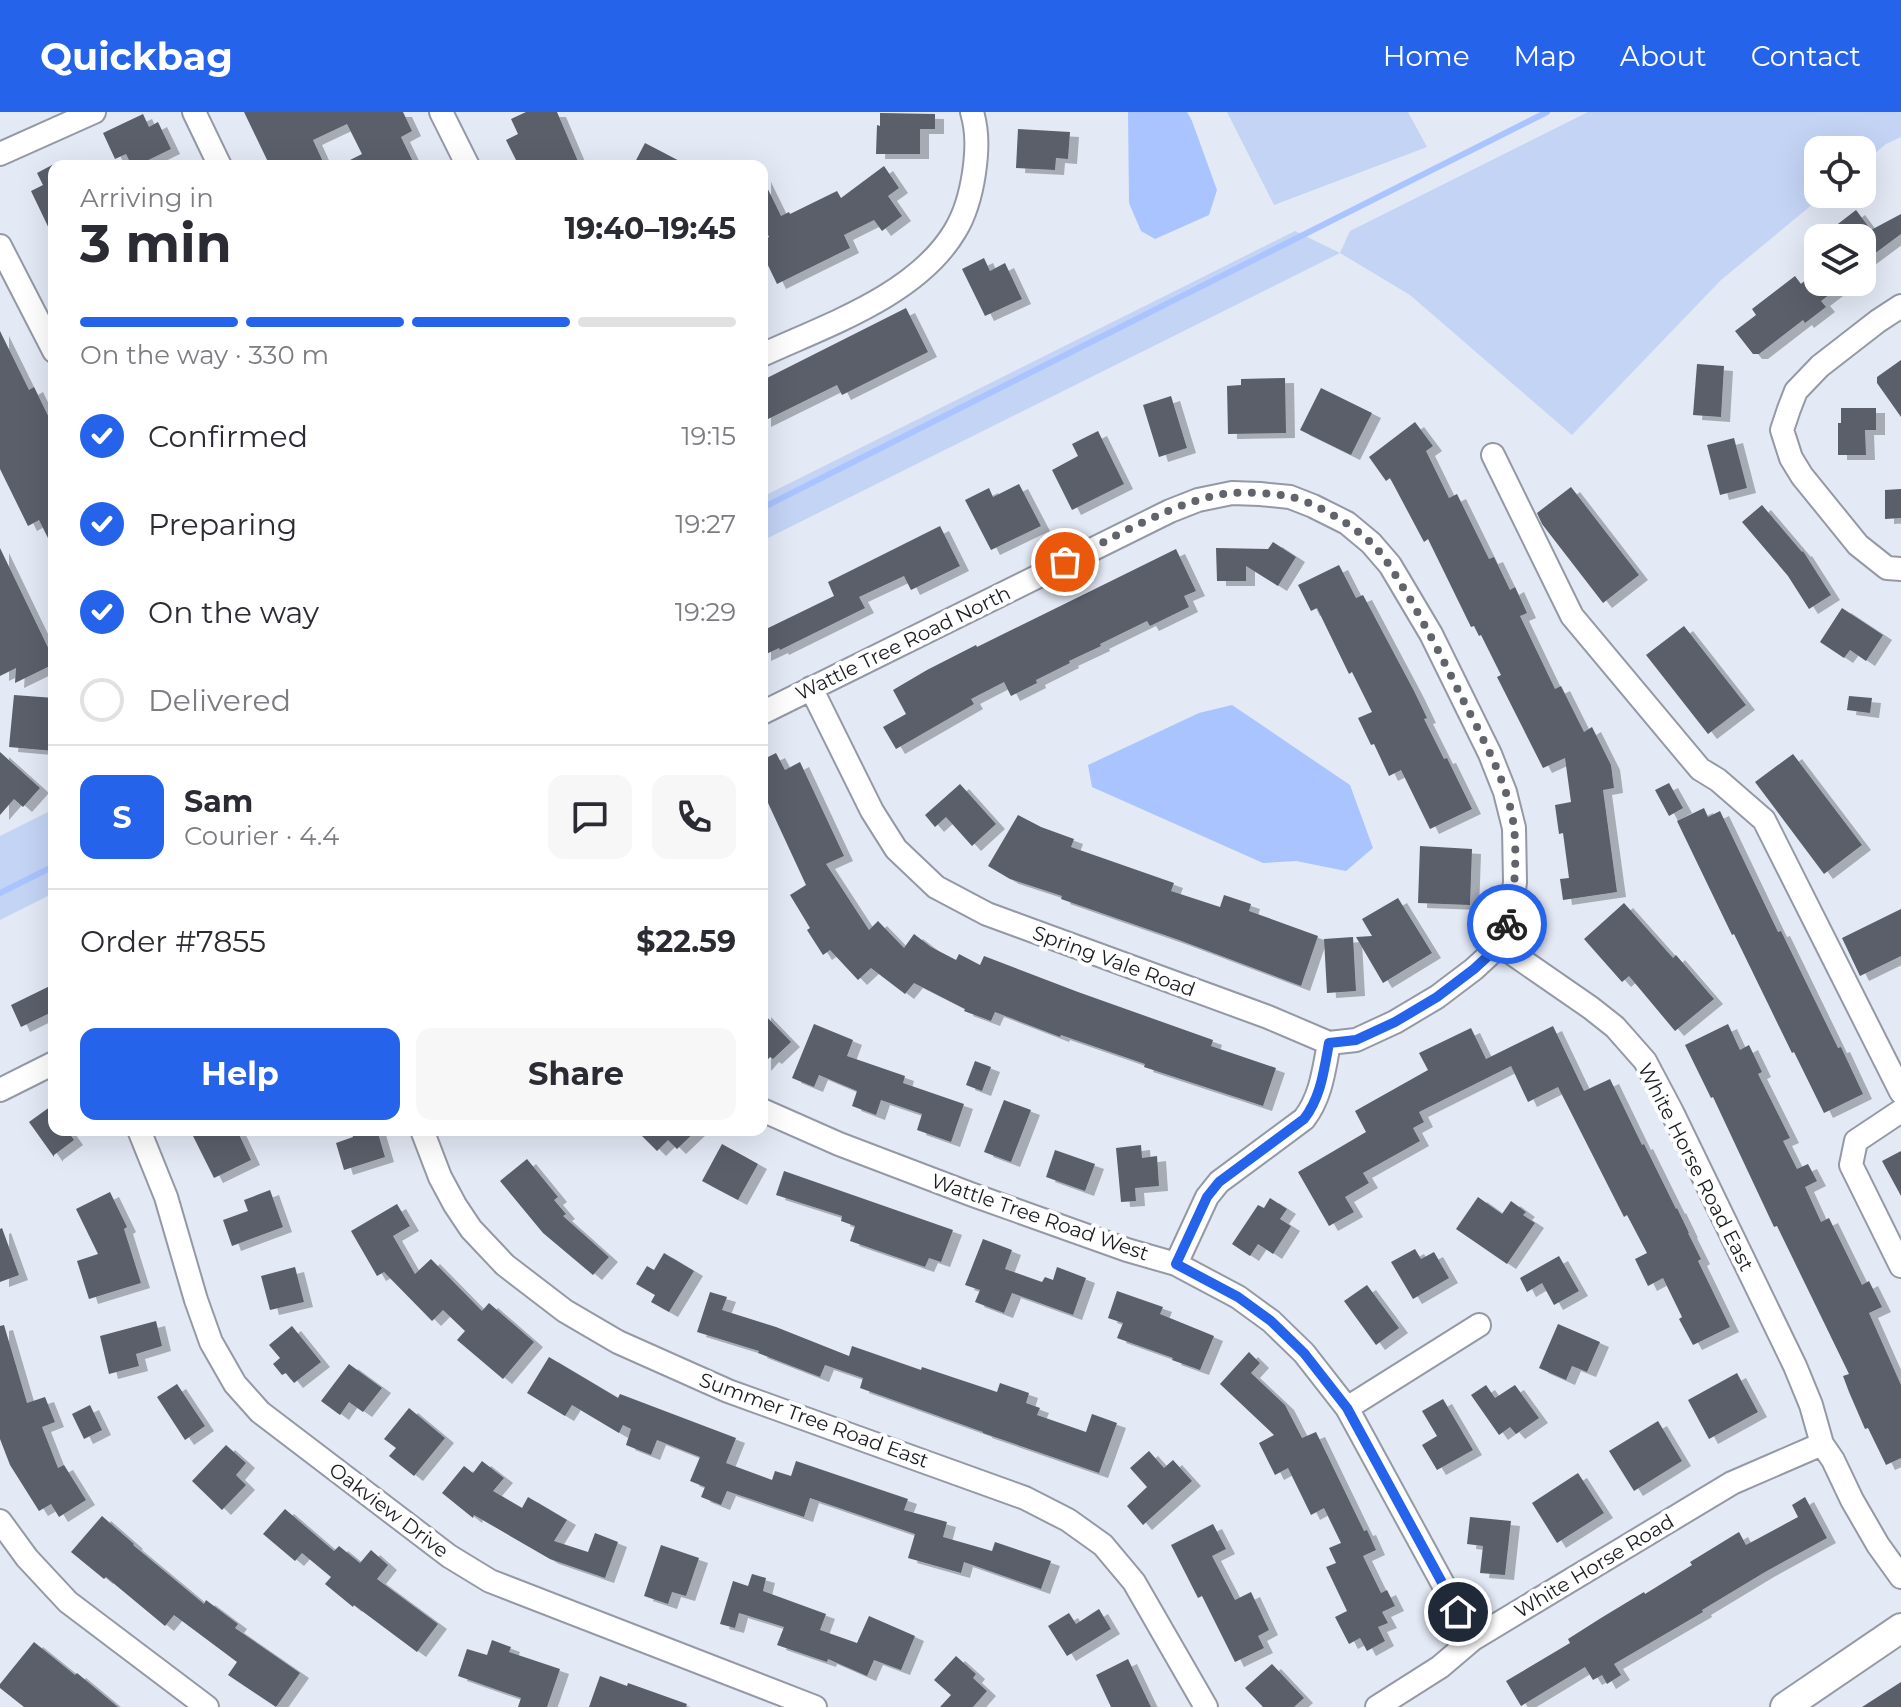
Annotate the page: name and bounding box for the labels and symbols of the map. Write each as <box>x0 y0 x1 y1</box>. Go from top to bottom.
pin <box>1031 528 1099 596</box>
street label: Wattle Tree Road North <box>792 580 1014 706</box>
courier <box>1467 884 1547 964</box>
street label: Spring Vale Road <box>1029 920 1199 1002</box>
street label: White Horse Road East <box>1633 1059 1759 1275</box>
street label: Wattle Tree Road West <box>928 1168 1152 1266</box>
street label: Summer Tree Road East <box>696 1367 932 1473</box>
street label: Oakview Drive <box>325 1457 453 1563</box>
street label: White Horse Road <box>1510 1509 1678 1623</box>
pin <box>1424 1578 1492 1646</box>

